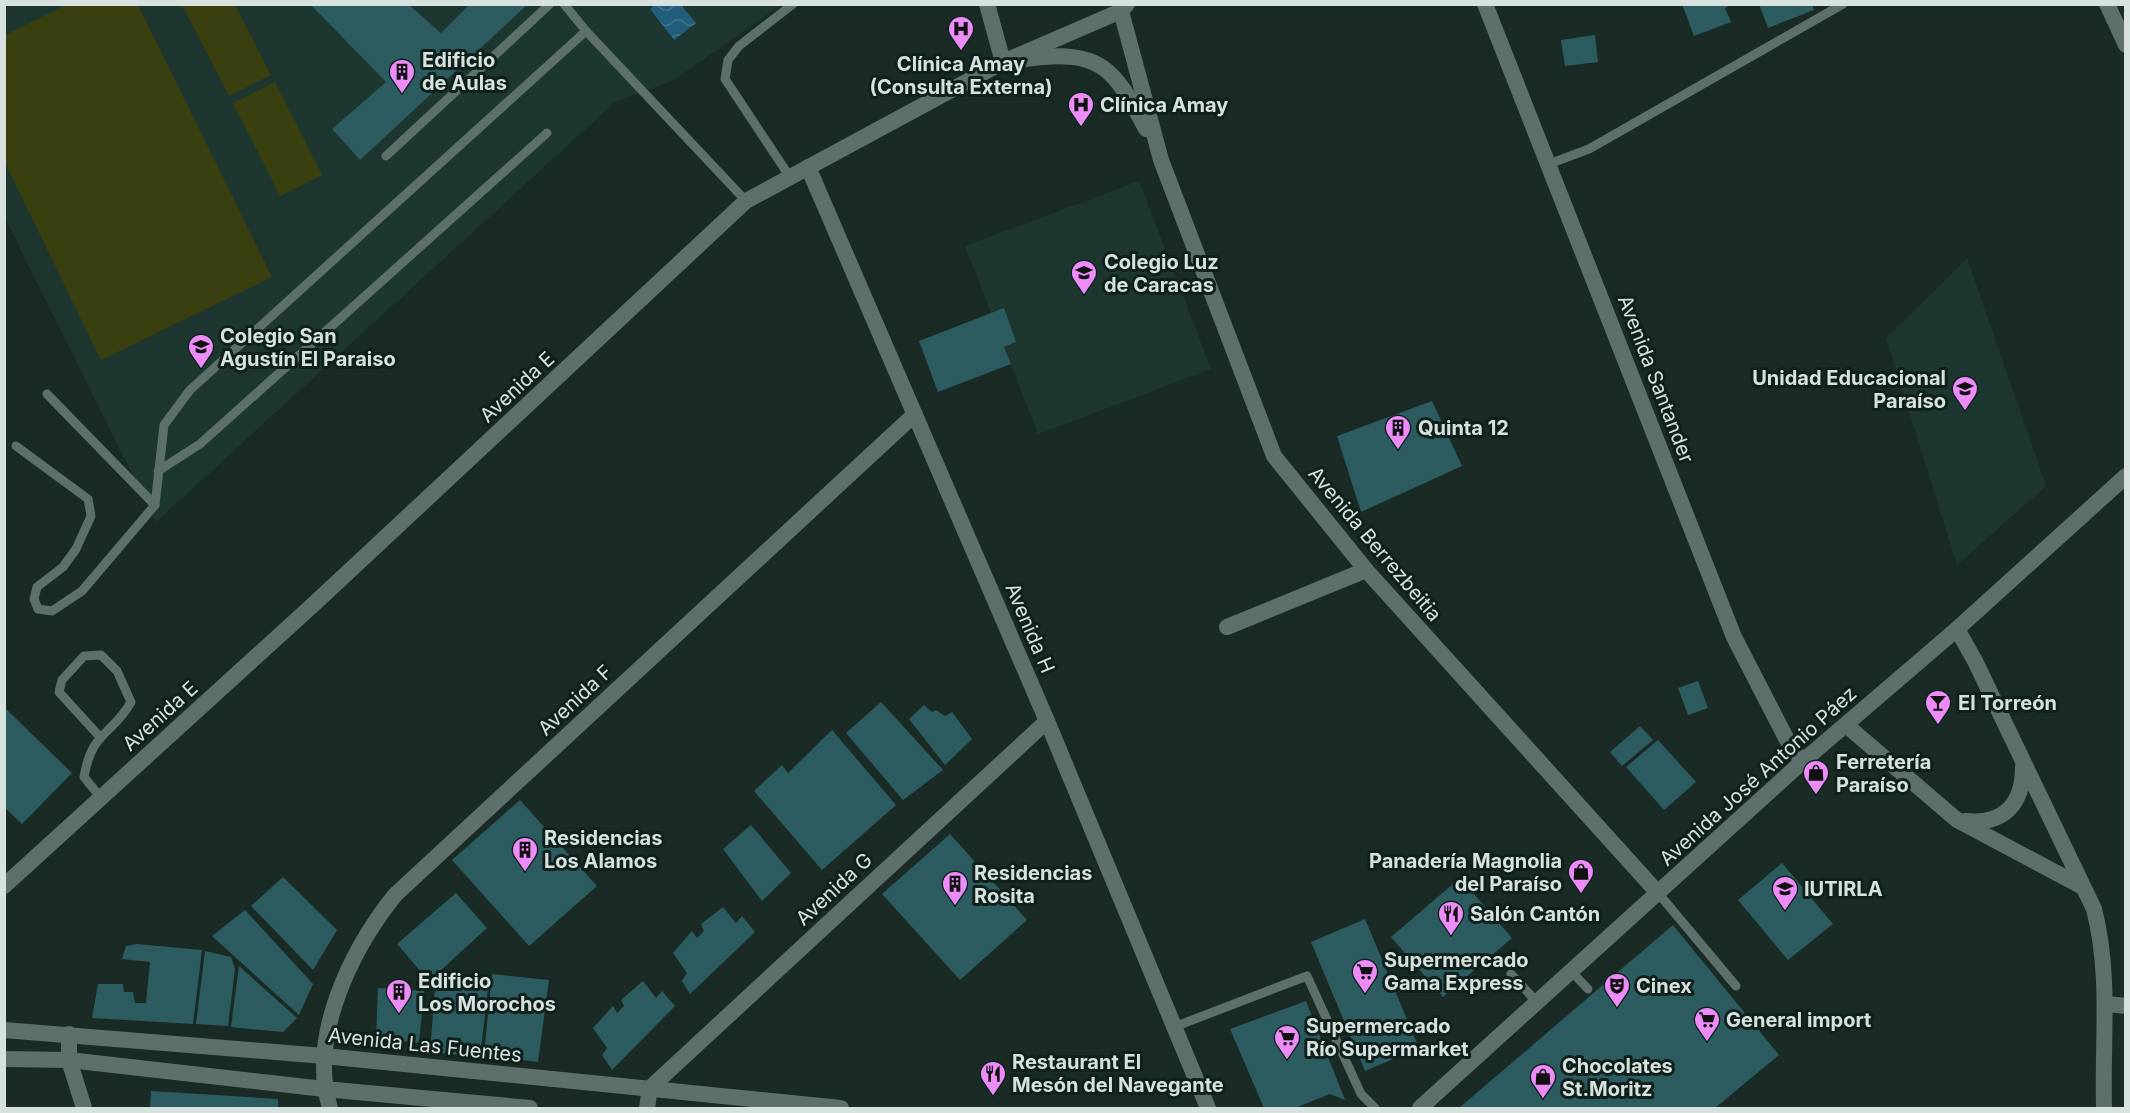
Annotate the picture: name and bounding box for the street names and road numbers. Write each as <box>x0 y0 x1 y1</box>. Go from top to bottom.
street label: Avenida Santander <box>1613 292 1699 467</box>
street label: Avenida E <box>475 347 559 427</box>
street label: Avenida Berrezbeitia <box>1303 462 1447 626</box>
street label: Avenida H <box>1000 579 1060 677</box>
street label: Avenida F <box>533 660 617 740</box>
street label: Avenida E <box>118 676 202 756</box>
street label: Avenida José Antonio Páez <box>1655 681 1861 871</box>
street label: Avenida G <box>791 848 877 930</box>
street label: Avenida Las Fuentes <box>327 1023 523 1067</box>

